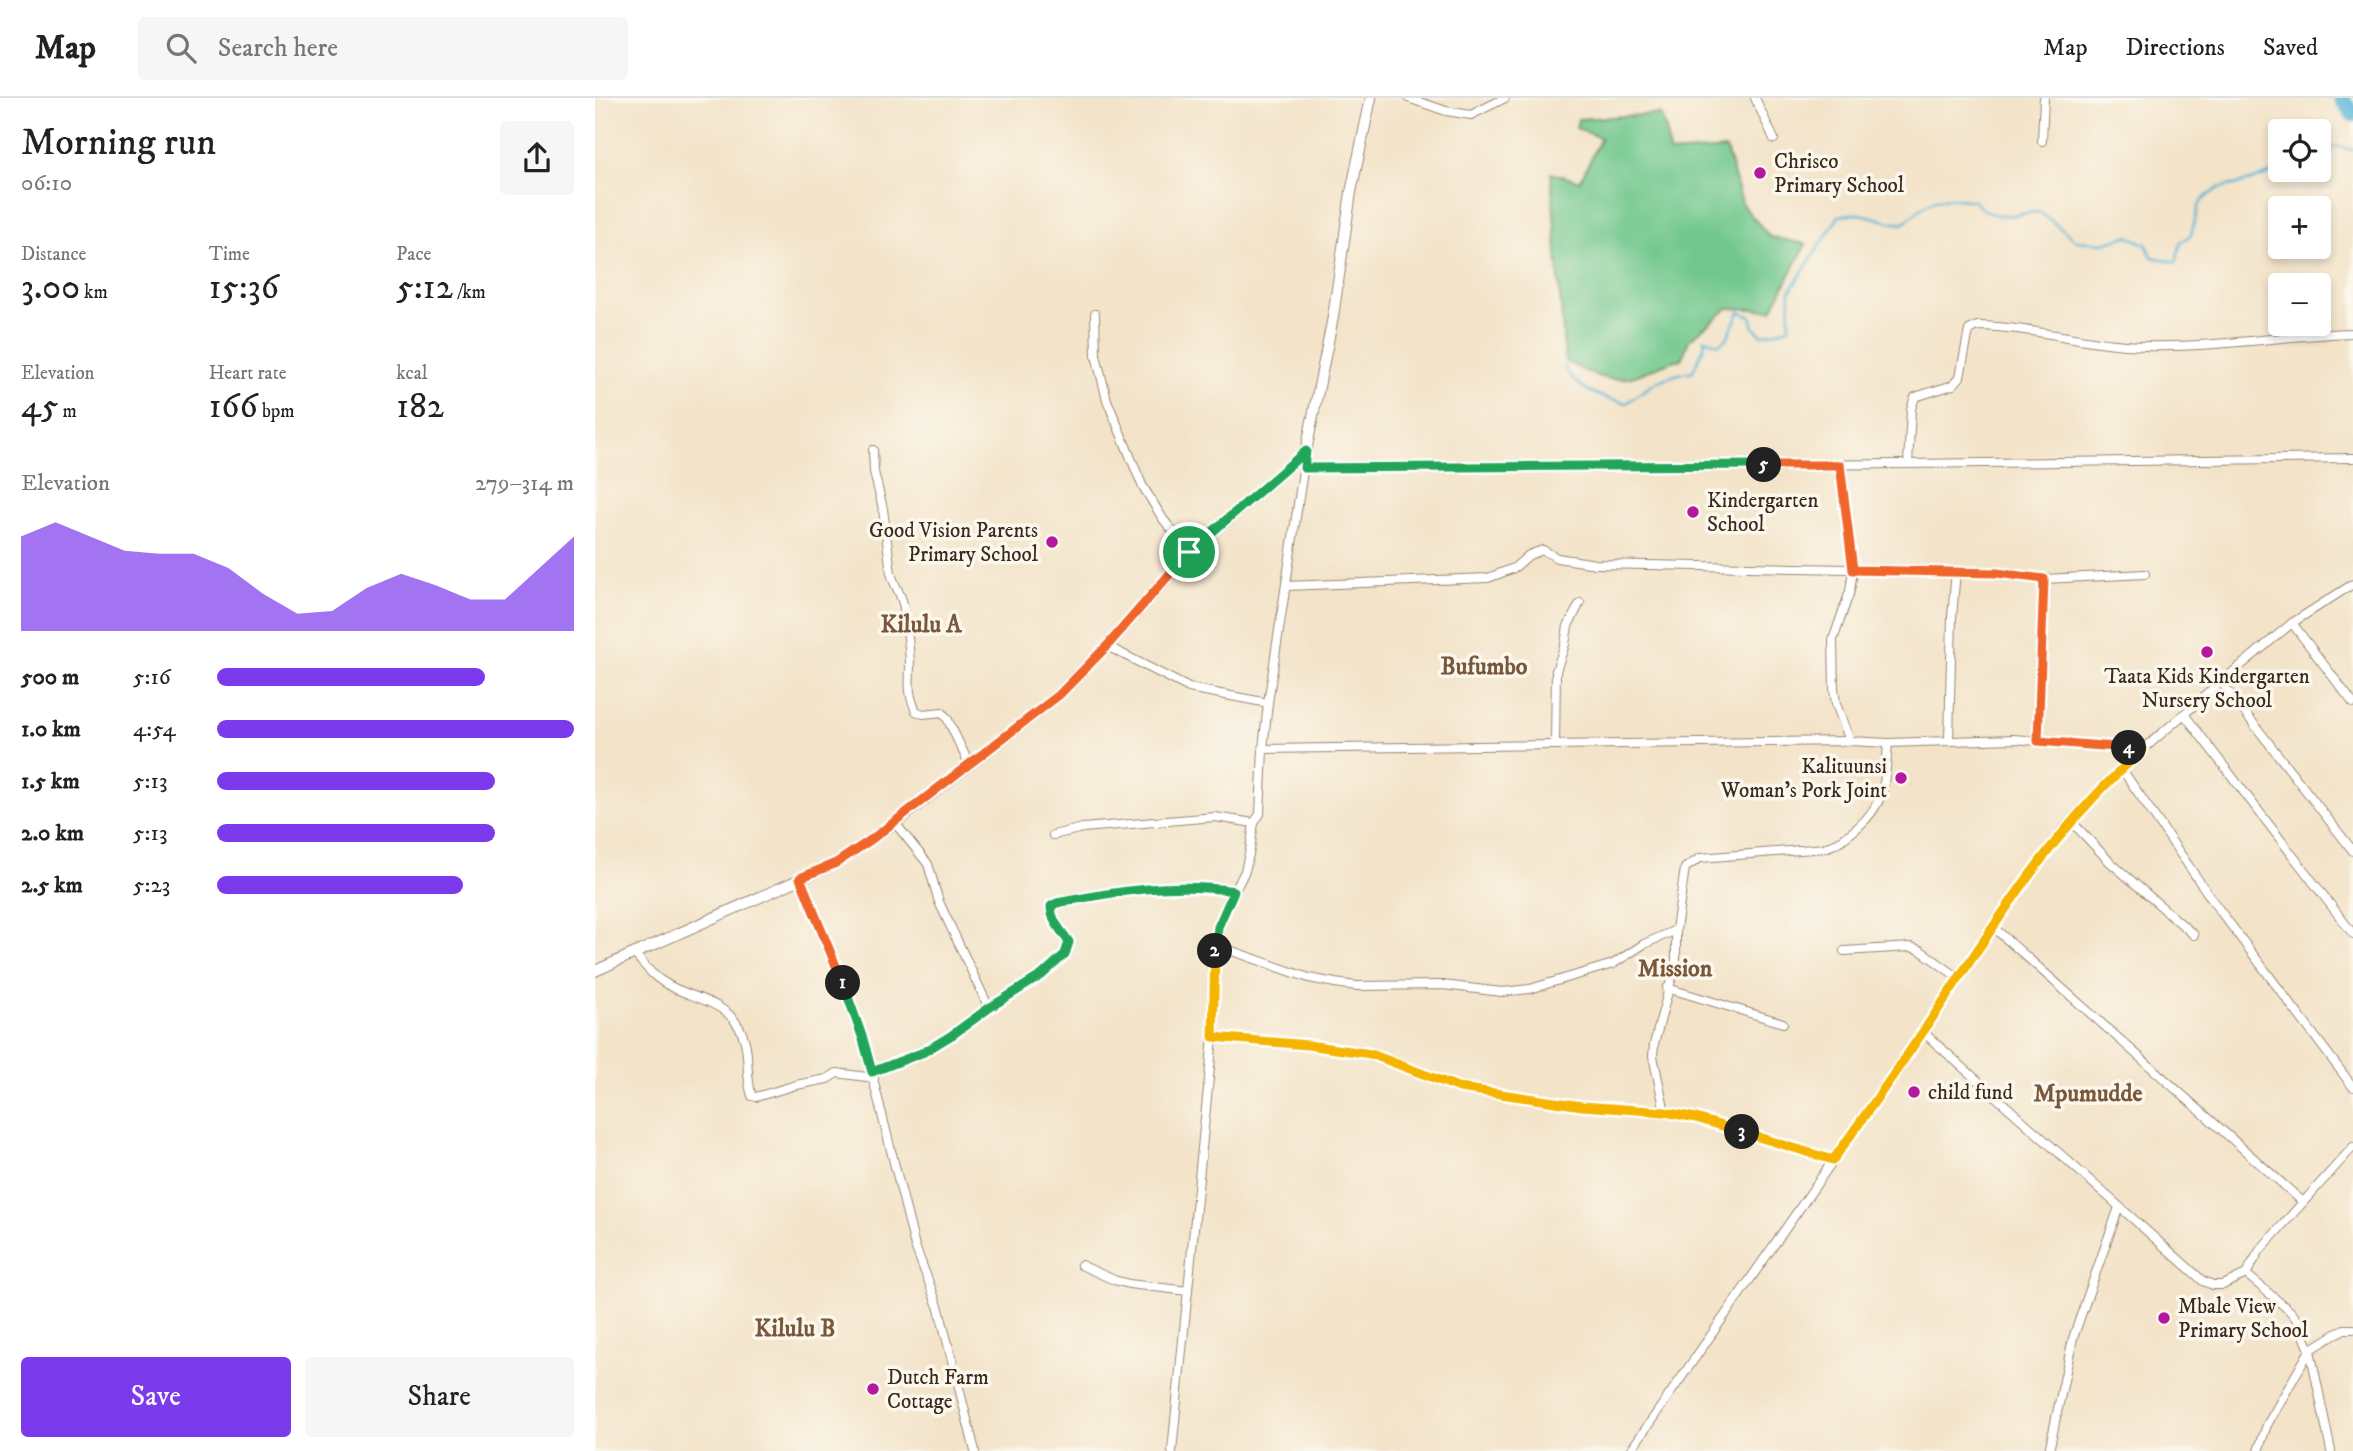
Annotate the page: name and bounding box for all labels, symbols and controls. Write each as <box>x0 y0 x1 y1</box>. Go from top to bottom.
search box <box>138 17 628 80</box>
text: Map <box>35 28 96 69</box>
icon: search <box>162 29 200 67</box>
text: Search here <box>218 32 338 65</box>
text: Map <box>2043 33 2088 63</box>
text: Directions <box>2126 33 2225 63</box>
text: Saved <box>2263 33 2318 63</box>
text: Morning run <box>21 119 216 167</box>
map controls <box>2268 119 2331 336</box>
button: locate <box>2268 119 2331 182</box>
button: share <box>500 121 574 195</box>
place label: Chrisco Primary School <box>1774 149 1905 199</box>
marker: Chrisco Primary School <box>1752 165 1768 181</box>
text: 06:10 <box>21 169 72 198</box>
button: + <box>2268 196 2331 259</box>
text: Distance <box>21 243 86 266</box>
text: Time <box>209 243 250 266</box>
text: Pace <box>396 243 431 266</box>
text: 3.00 <box>21 266 80 310</box>
text: 15:36 <box>209 266 279 310</box>
text: 5:12 <box>396 266 453 310</box>
button: − <box>2268 273 2331 336</box>
text: km <box>80 281 108 304</box>
text: /km <box>453 281 486 304</box>
text: Elevation <box>21 362 95 385</box>
text: Heart rate <box>209 362 287 385</box>
text: kcal <box>396 362 428 385</box>
text: 45 <box>21 385 58 429</box>
text: 166 <box>209 385 258 429</box>
text: 182 <box>396 385 444 429</box>
text: m <box>58 400 77 423</box>
text: bpm <box>258 400 295 423</box>
pin: 5 <box>1747 448 1781 482</box>
text: 5 <box>1759 453 1768 476</box>
text: Elevation <box>21 469 110 498</box>
text: 279–314 m <box>475 469 574 498</box>
place label: Kindergarten School <box>1707 488 1818 538</box>
marker: Kindergarten School <box>1685 504 1701 520</box>
place label: Good Vision Parents Primary School <box>869 518 1039 568</box>
pin <box>1159 522 1219 582</box>
icon: arrive <box>1170 533 1208 571</box>
marker: Good Vision Parents Primary School <box>1044 534 1060 550</box>
district label: Kilulu A <box>881 610 962 640</box>
marker: Taata Kids Kindergarten Nursery School <box>2199 644 2215 660</box>
district label: Bufumbo <box>1441 652 1528 682</box>
text: 500 m <box>21 663 79 692</box>
text: 5:16 <box>133 663 171 692</box>
place label: Taata Kids Kindergarten Nursery School <box>2104 664 2310 714</box>
text: 1.0 km <box>21 715 81 744</box>
text: 4:54 <box>133 715 176 744</box>
pin: 4 <box>2111 730 2147 766</box>
text: 4 <box>2123 736 2134 759</box>
place label: Kalituunsi Woman's Pork Joint <box>1720 754 1887 804</box>
text: 1.5 km <box>21 767 80 796</box>
text: 5:13 <box>133 767 167 796</box>
marker: Kalituunsi Woman's Pork Joint <box>1893 770 1909 786</box>
text: 2.0 km <box>21 819 84 848</box>
text: 5:13 <box>133 819 167 848</box>
text: 2.5 km <box>21 871 83 900</box>
text: 5:23 <box>133 871 170 900</box>
pin: 2 <box>1197 934 1233 968</box>
text: 2 <box>1210 939 1219 962</box>
district label: Mission <box>1638 954 1713 984</box>
pin: 1 <box>825 966 861 1001</box>
text: 1 <box>839 971 846 994</box>
district label: Mpumudde <box>2034 1079 2142 1109</box>
place label: child fund <box>1928 1080 2013 1106</box>
marker: child fund <box>1906 1084 1922 1100</box>
pin: 3 <box>1725 1114 1759 1150</box>
text: 3 <box>1738 1120 1745 1143</box>
place label: Mbale View Primary School <box>2178 1294 2309 1344</box>
marker: Mbale View Primary School <box>2156 1310 2172 1326</box>
district label: Kilulu B <box>755 1314 835 1344</box>
button: Save <box>21 1357 291 1437</box>
button: Share <box>305 1357 574 1437</box>
place label: Dutch Farm Cottage <box>887 1365 989 1415</box>
marker: Dutch Farm Cottage <box>865 1381 881 1397</box>

